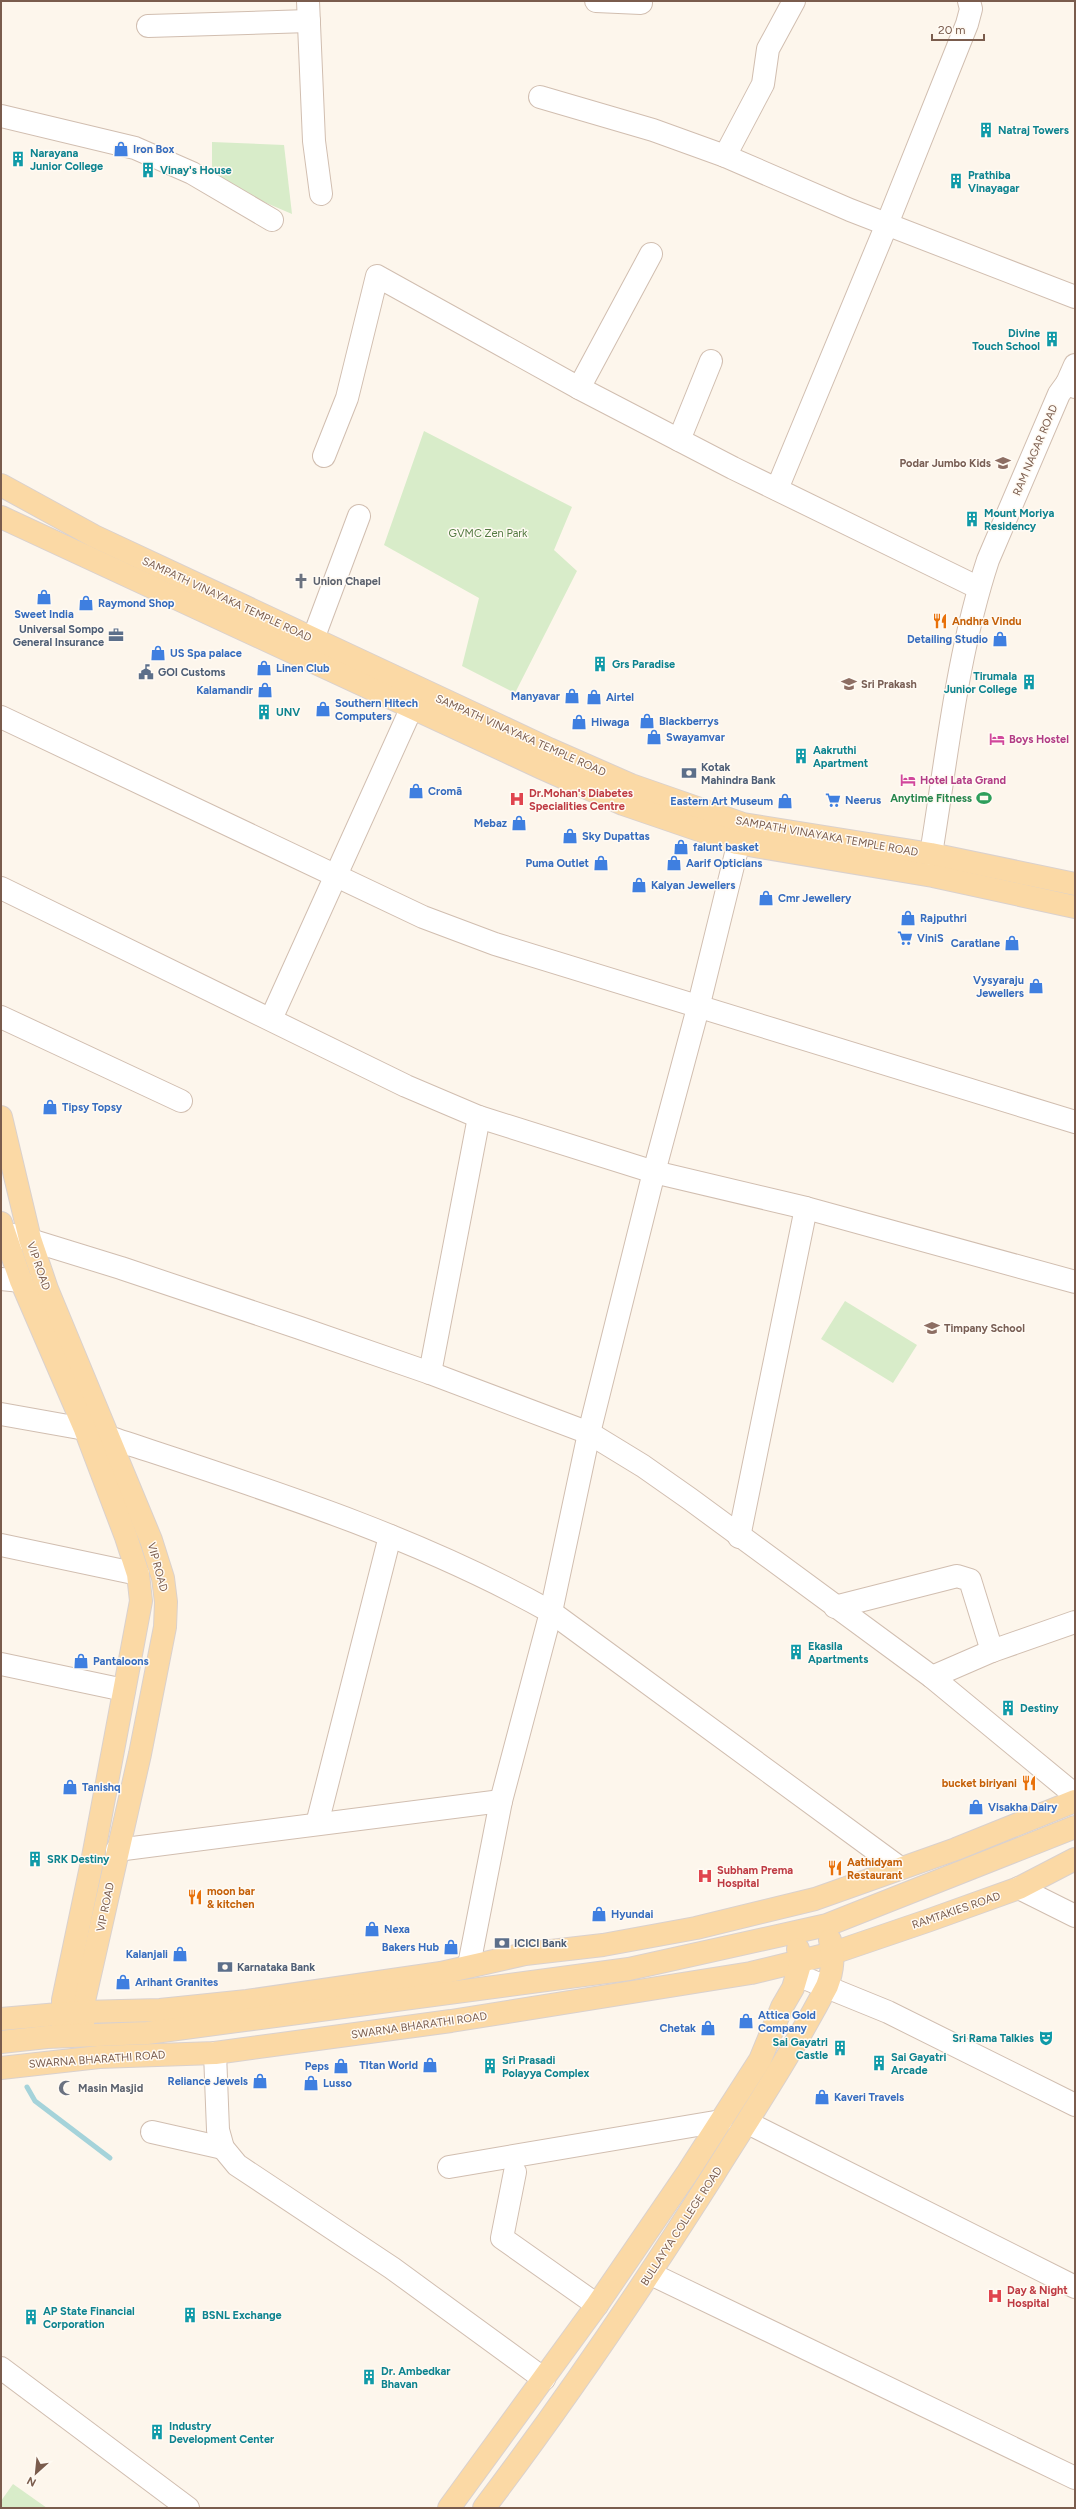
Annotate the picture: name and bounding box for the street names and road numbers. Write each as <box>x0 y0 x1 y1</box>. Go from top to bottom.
street label: RAM NAGAR ROAD <box>1010 402 1061 498</box>
street label: SAMPATH VINAYAKA TEMPLE ROAD <box>140 554 314 645</box>
street label: SAMPATH VINAYAKA TEMPLE ROAD <box>434 692 608 779</box>
street label: SAMPATH VINAYAKA TEMPLE ROAD <box>735 814 920 859</box>
street label: VIP ROAD <box>24 1240 53 1292</box>
street label: VIP ROAD <box>145 1541 170 1593</box>
street label: VIP ROAD <box>94 1881 117 1933</box>
street label: RAMTAKIES ROAD <box>910 1889 1002 1932</box>
street label: SWARNA BHARATHI ROAD <box>350 2009 488 2041</box>
street label: SWARNA BHARATHI ROAD <box>28 2048 166 2071</box>
street label: BULLAYYA COLLEGE ROAD <box>638 2164 725 2288</box>

